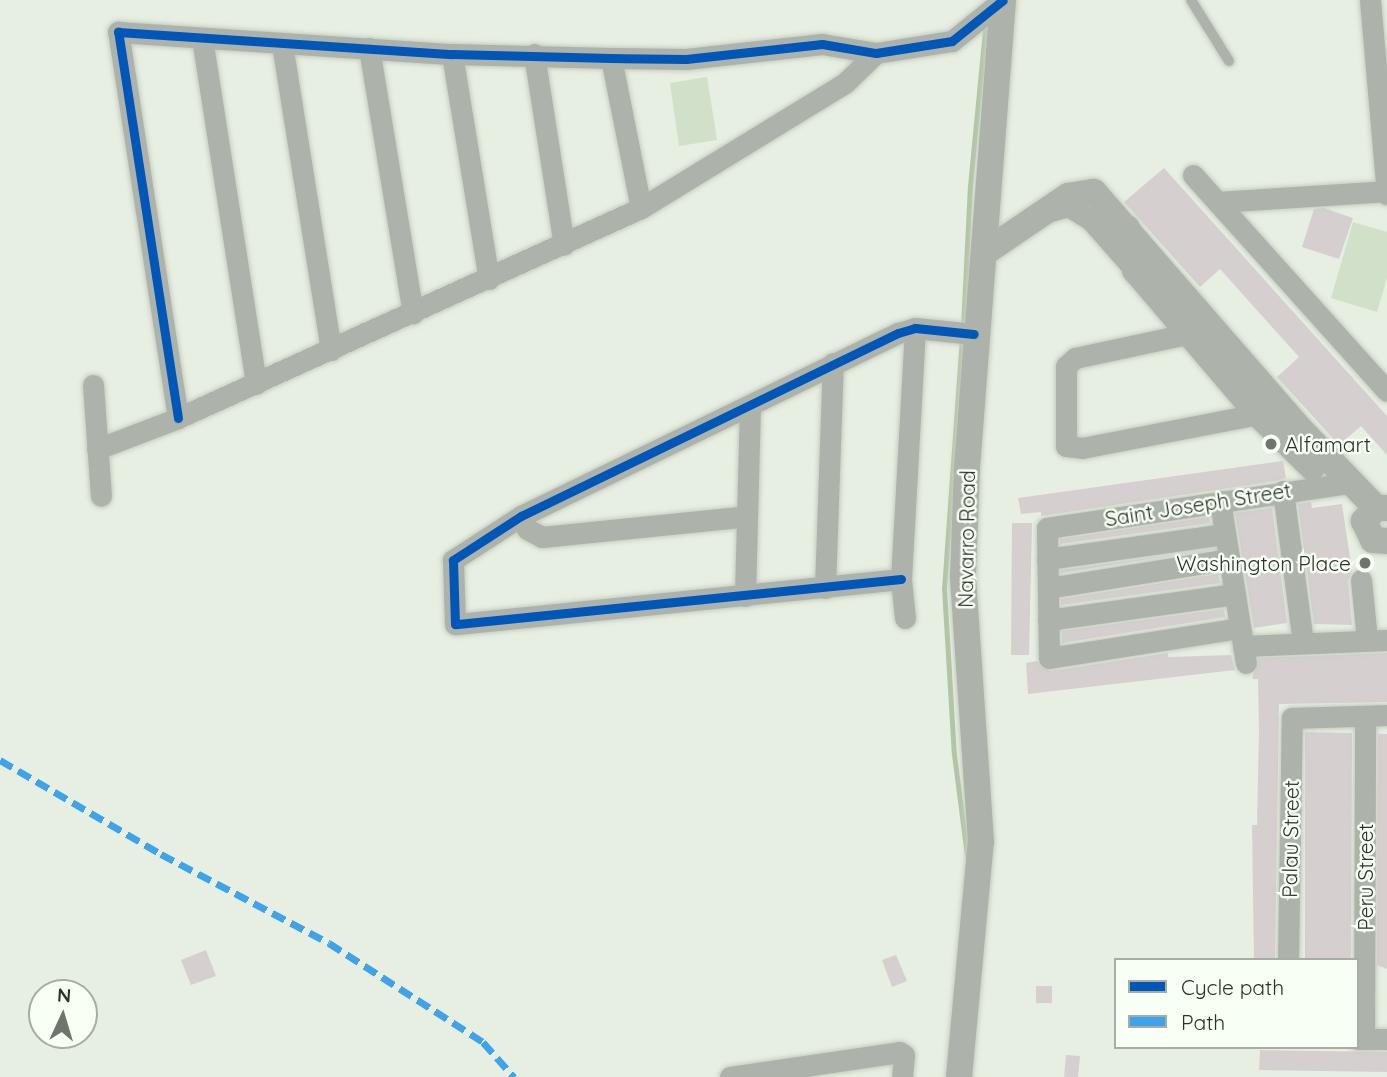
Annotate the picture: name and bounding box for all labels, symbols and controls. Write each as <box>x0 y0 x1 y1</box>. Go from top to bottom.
place label: Alfamart <box>1285 431 1371 457</box>
marker: Alfamart <box>1263 436 1279 452</box>
street label: Navarro Road <box>952 470 980 608</box>
street label: Saint Joseph Street <box>1103 477 1293 531</box>
place label: Washington Place <box>1176 550 1351 576</box>
marker: Washington Place <box>1357 555 1373 571</box>
street label: Palau Street <box>1276 780 1304 898</box>
street label: Peru Street <box>1352 823 1378 931</box>
legend <box>1114 958 1359 1049</box>
text: Cycle path <box>1181 974 1284 1000</box>
north arrow <box>28 979 98 1049</box>
text: N <box>57 983 72 1008</box>
text: Path <box>1181 1009 1225 1035</box>

